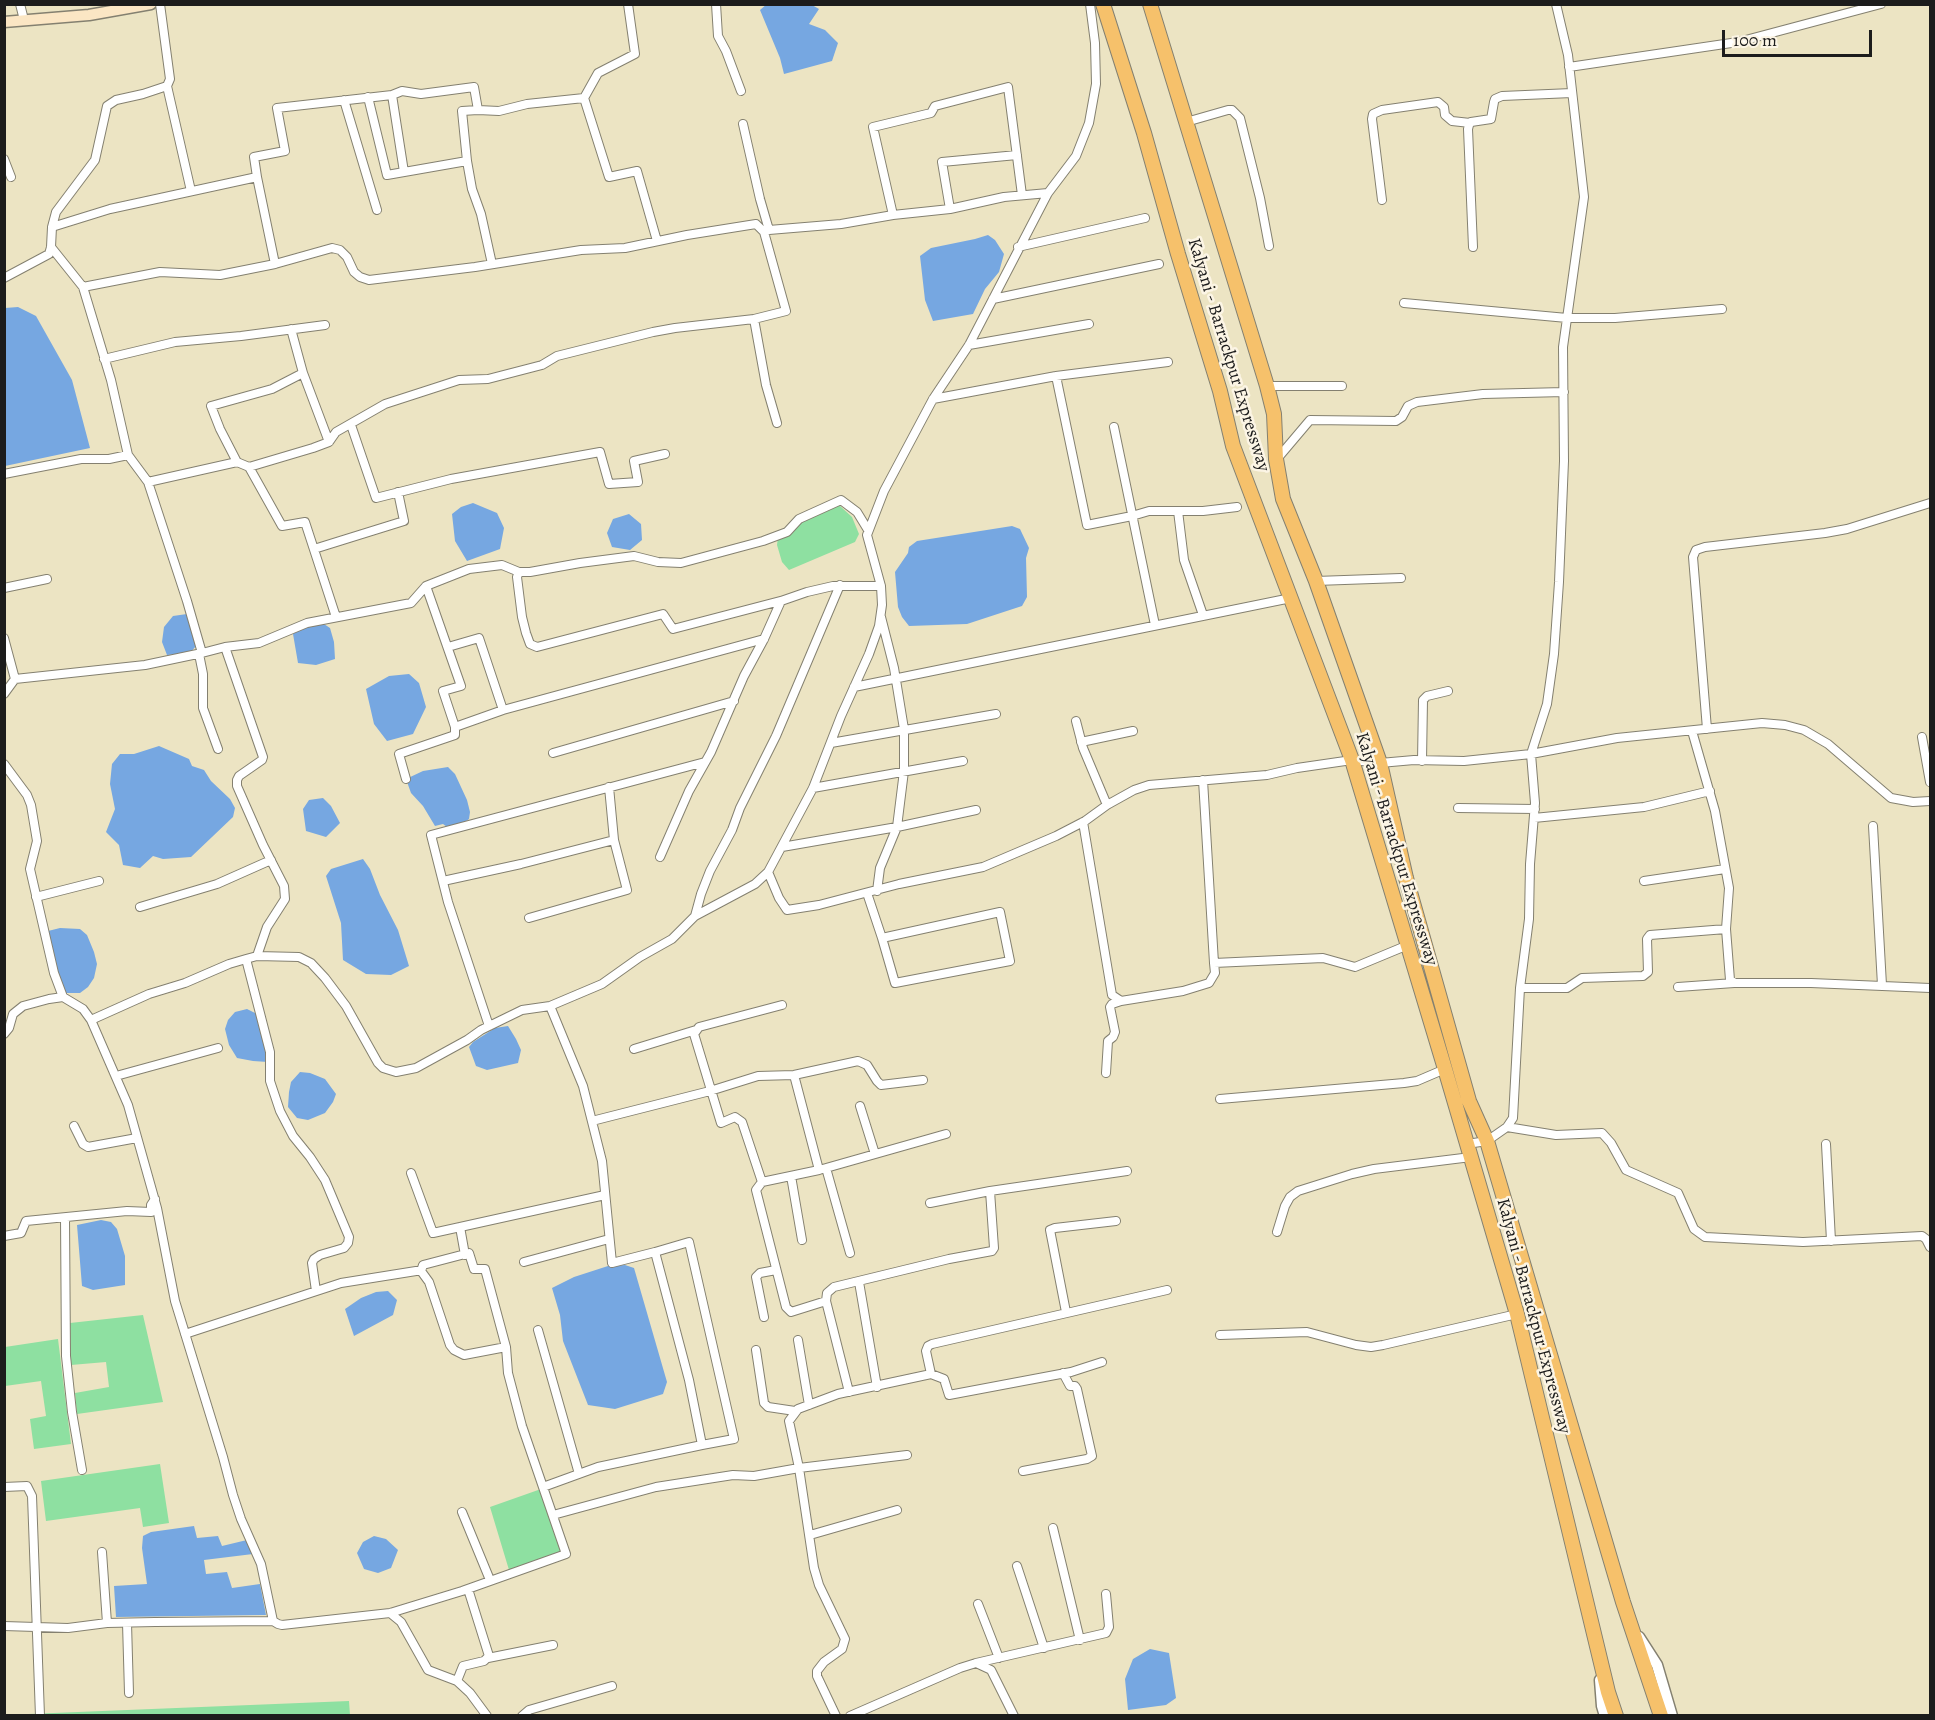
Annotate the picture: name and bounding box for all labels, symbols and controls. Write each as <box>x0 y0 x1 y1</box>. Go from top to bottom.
scale bar <box>1725 18 1875 56</box>
text: 100 m <box>1733 28 1777 52</box>
street label: Kalyani - Barrackpur Expressway <box>1182 236 1274 474</box>
street label: Kalyani - Barrackpur Expressway <box>1350 730 1442 968</box>
street label: Kalyani - Barrackpur Expressway <box>1491 1196 1575 1436</box>

